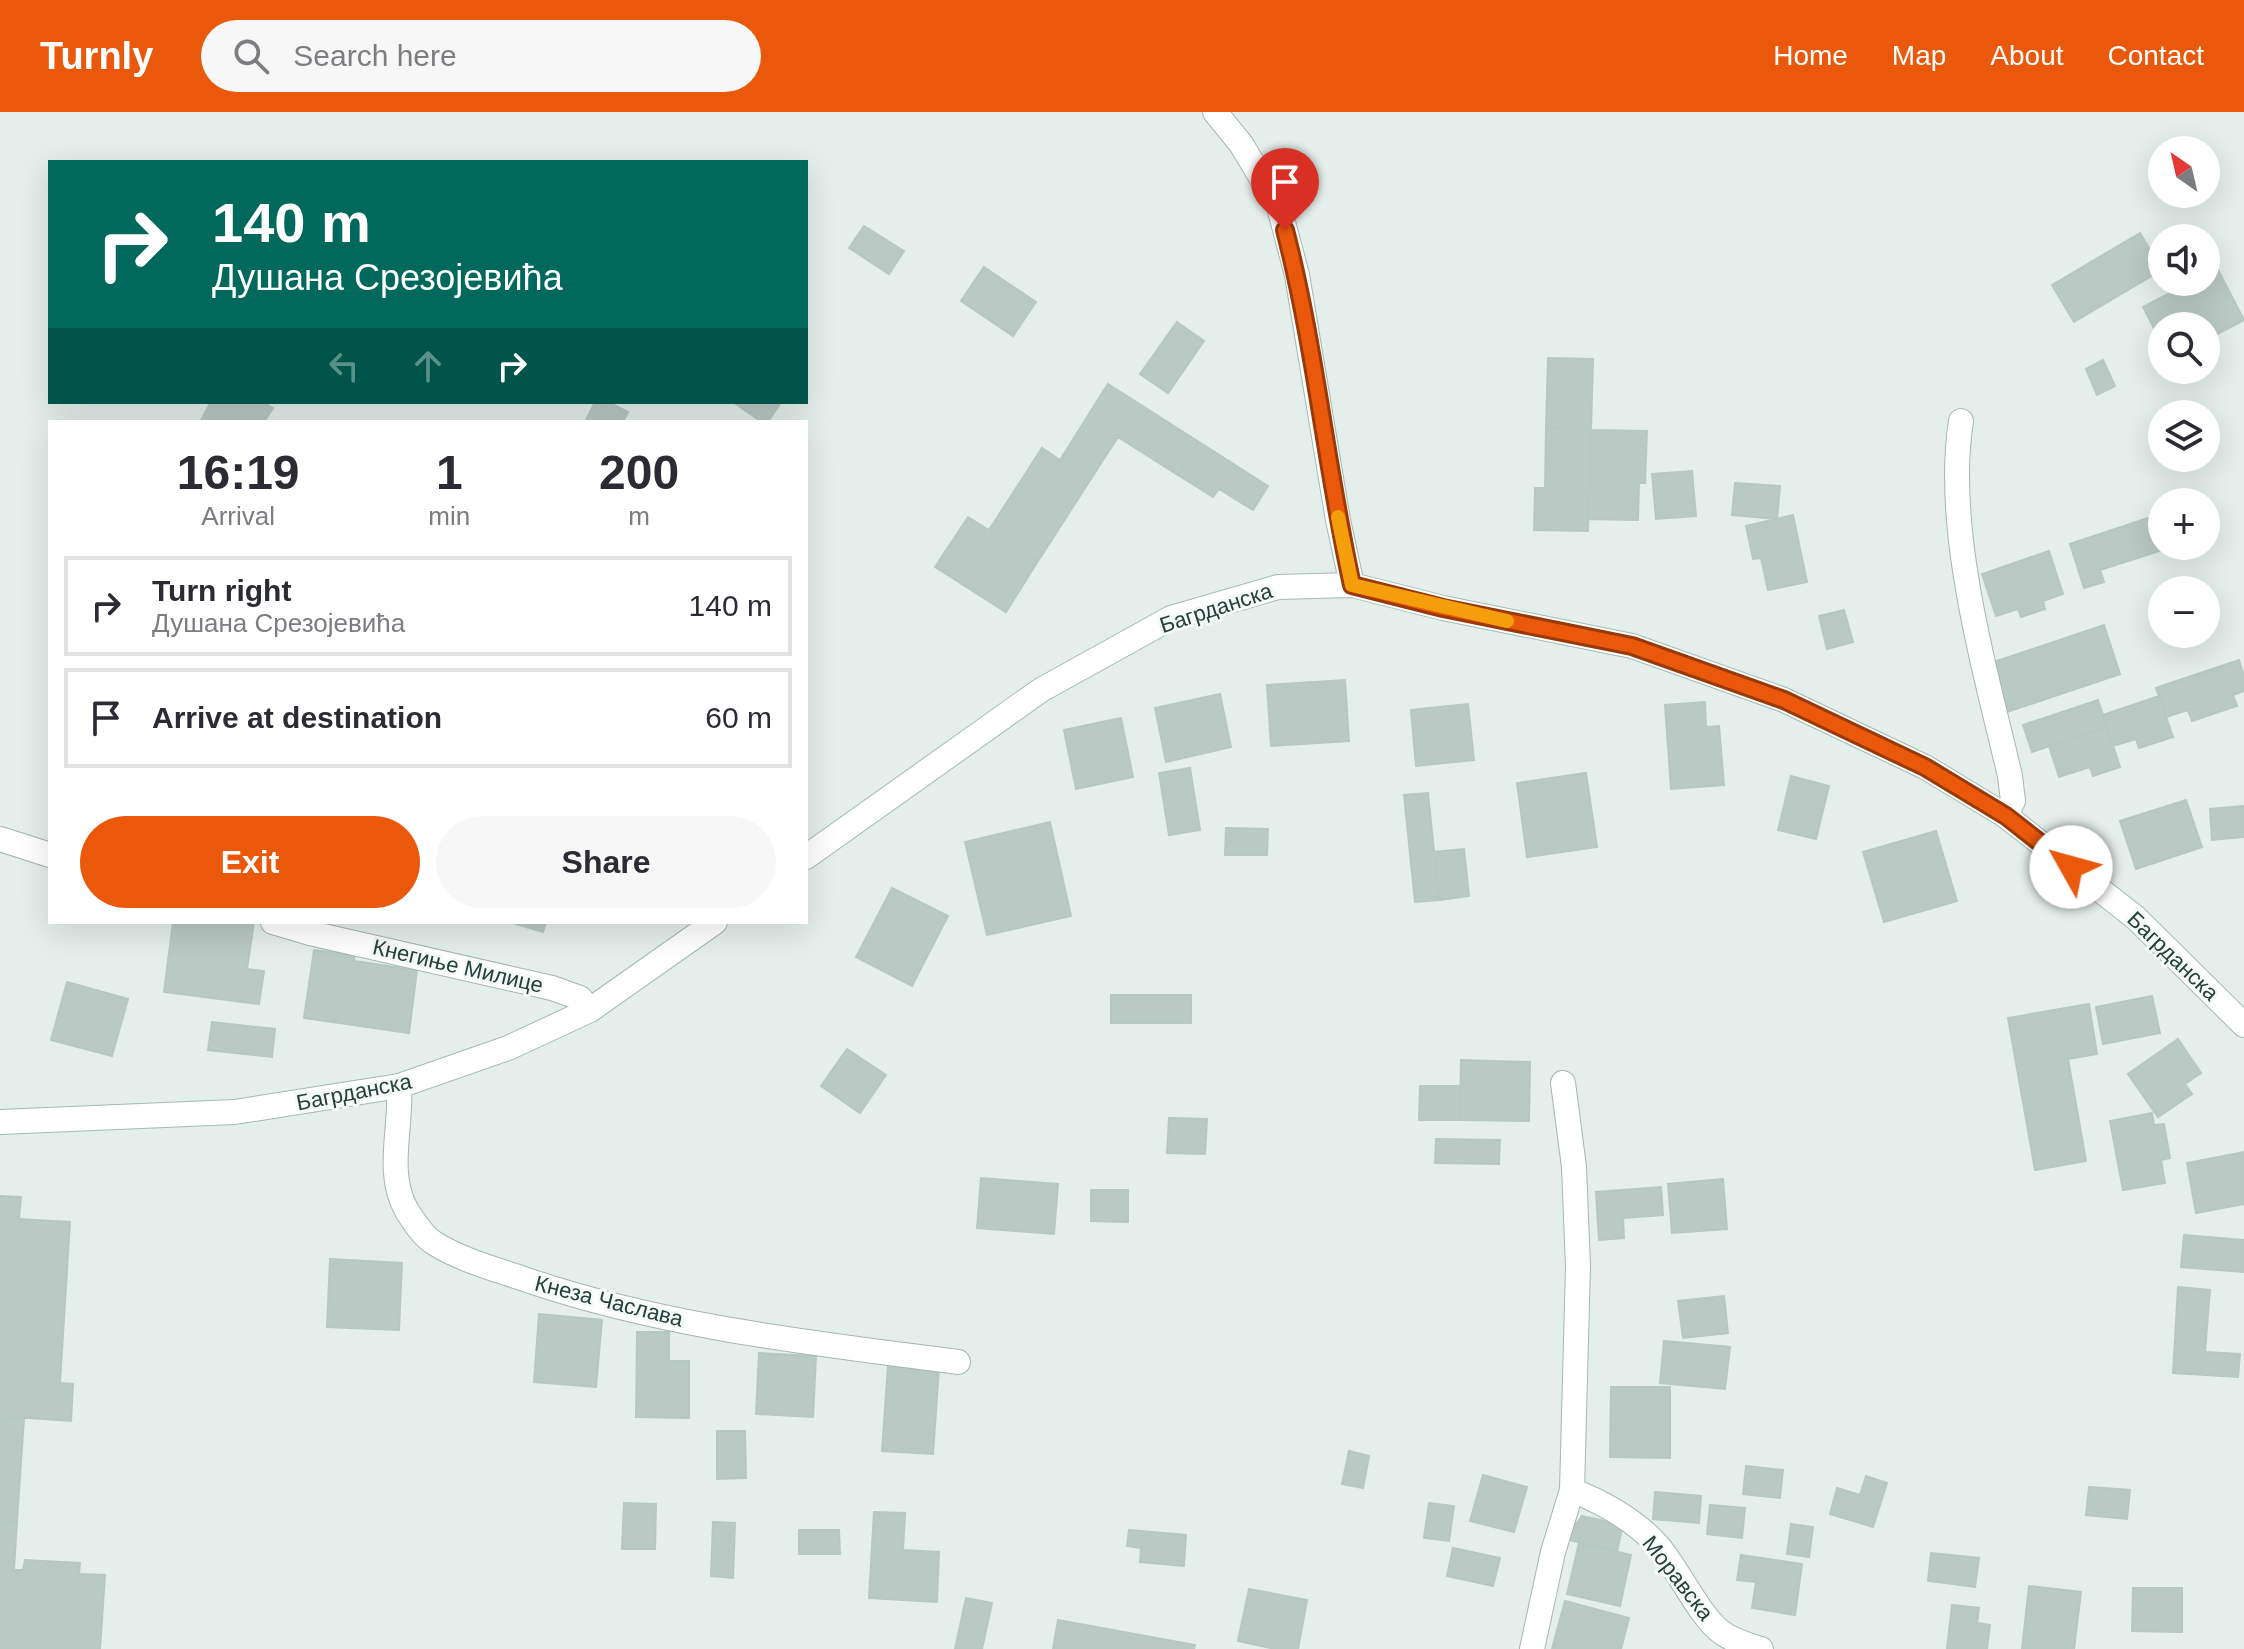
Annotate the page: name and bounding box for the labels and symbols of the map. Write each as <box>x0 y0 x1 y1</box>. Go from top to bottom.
north arrow <box>2148 136 2220 208</box>
pin <box>1251 148 1319 230</box>
street label: Багрданска <box>1157 578 1276 638</box>
position arrow <box>2029 825 2113 909</box>
street label: Багрданска <box>2122 906 2224 1006</box>
street label: Кнегиње Милице <box>370 934 546 998</box>
street label: Багрданска <box>294 1068 415 1115</box>
street label: Кнеза Часлава <box>532 1271 686 1332</box>
street label: Моравска <box>1637 1531 1719 1626</box>

